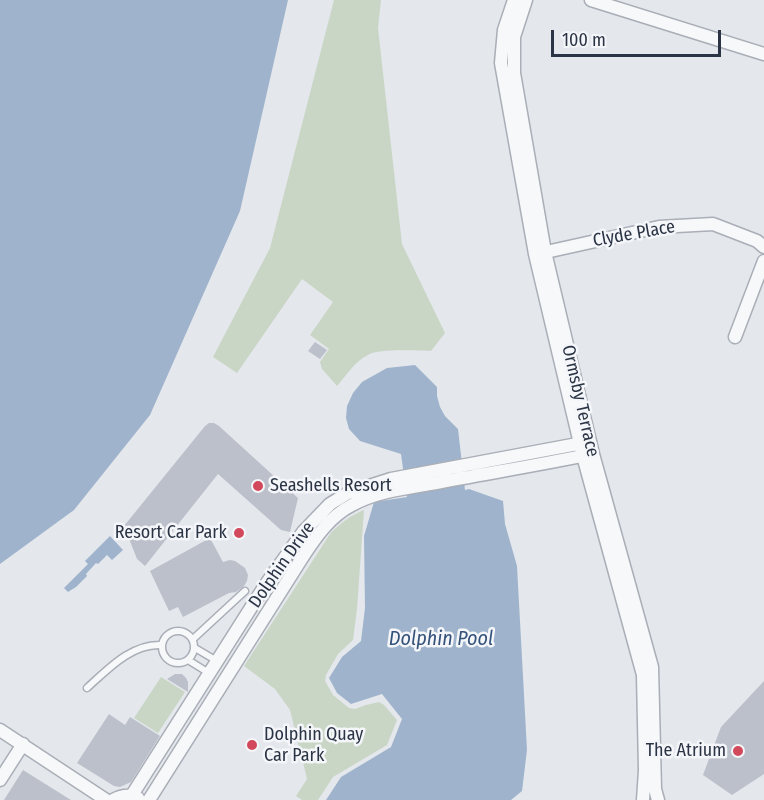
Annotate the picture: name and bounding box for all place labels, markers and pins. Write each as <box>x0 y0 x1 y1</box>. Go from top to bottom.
place label: Seashells Resort <box>270 475 392 497</box>
marker: Seashells Resort <box>251 479 265 493</box>
place label: Resort Car Park <box>115 522 227 544</box>
marker: Resort Car Park <box>232 526 246 540</box>
place label: Dolphin Quay Car Park <box>264 724 363 766</box>
marker: Dolphin Quay Car Park <box>245 738 259 752</box>
place label: The Atrium <box>646 740 726 762</box>
marker: The Atrium <box>731 744 745 758</box>

